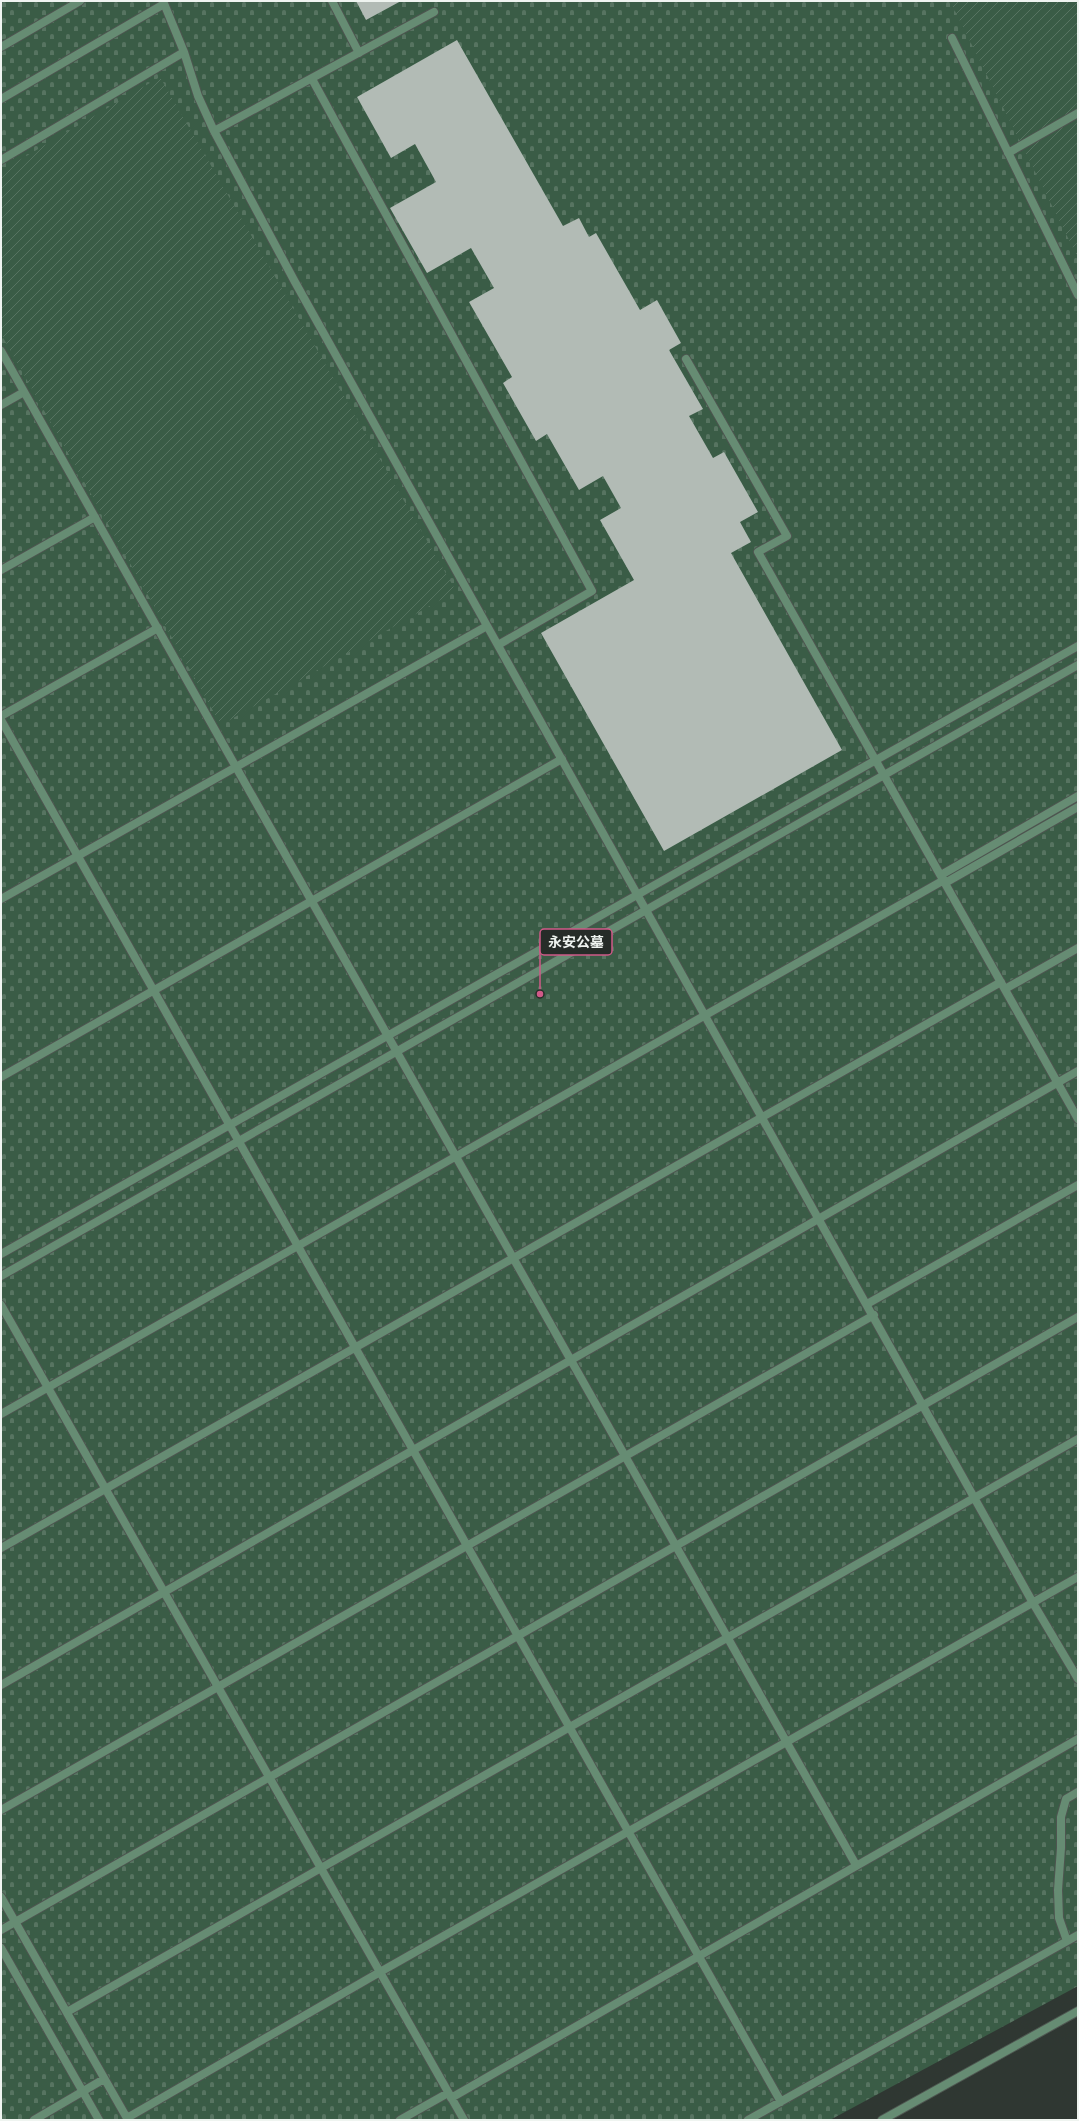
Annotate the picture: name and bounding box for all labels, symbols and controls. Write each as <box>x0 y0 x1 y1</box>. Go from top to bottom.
callout: 永安公墓 <box>540 929 612 955</box>
text: 永安公墓 <box>548 933 604 951</box>

